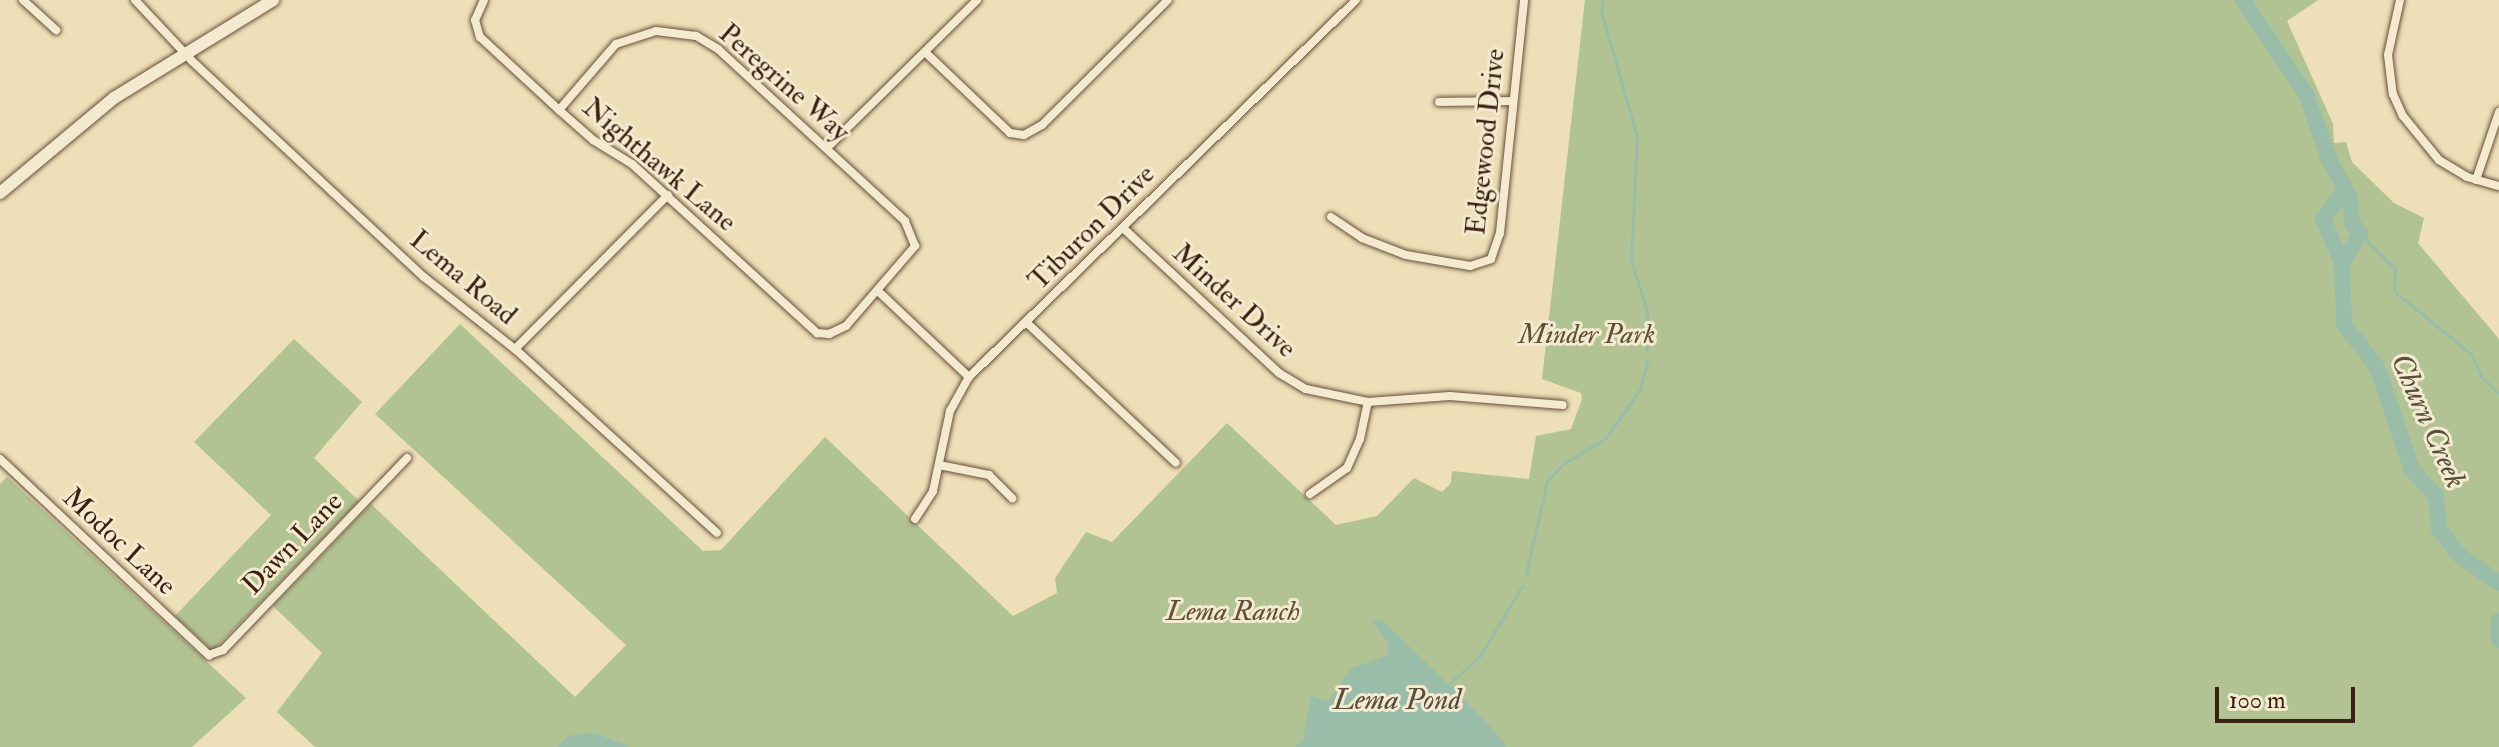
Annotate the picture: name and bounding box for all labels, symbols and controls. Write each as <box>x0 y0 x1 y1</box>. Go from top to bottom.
street label: Peregrine Way <box>712 17 856 149</box>
street label: Edgewood Drive <box>1460 47 1512 237</box>
street label: Nighthawk Lane <box>575 91 743 239</box>
street label: Tiburon Drive <box>1022 158 1162 298</box>
street label: Lema Road <box>403 223 523 333</box>
street label: Minder Drive <box>1165 237 1303 365</box>
park label: Minder Park <box>1519 318 1655 352</box>
water label: Churn Creek <box>2382 348 2474 494</box>
street label: Modoc Lane <box>55 481 183 603</box>
street label: Dawn Lane <box>236 486 350 602</box>
park label: Lema Ranch <box>1166 595 1300 629</box>
scale bar <box>2219 671 2359 721</box>
water label: Lema Pond <box>1333 682 1461 718</box>
text: 100 m <box>2229 685 2286 716</box>

